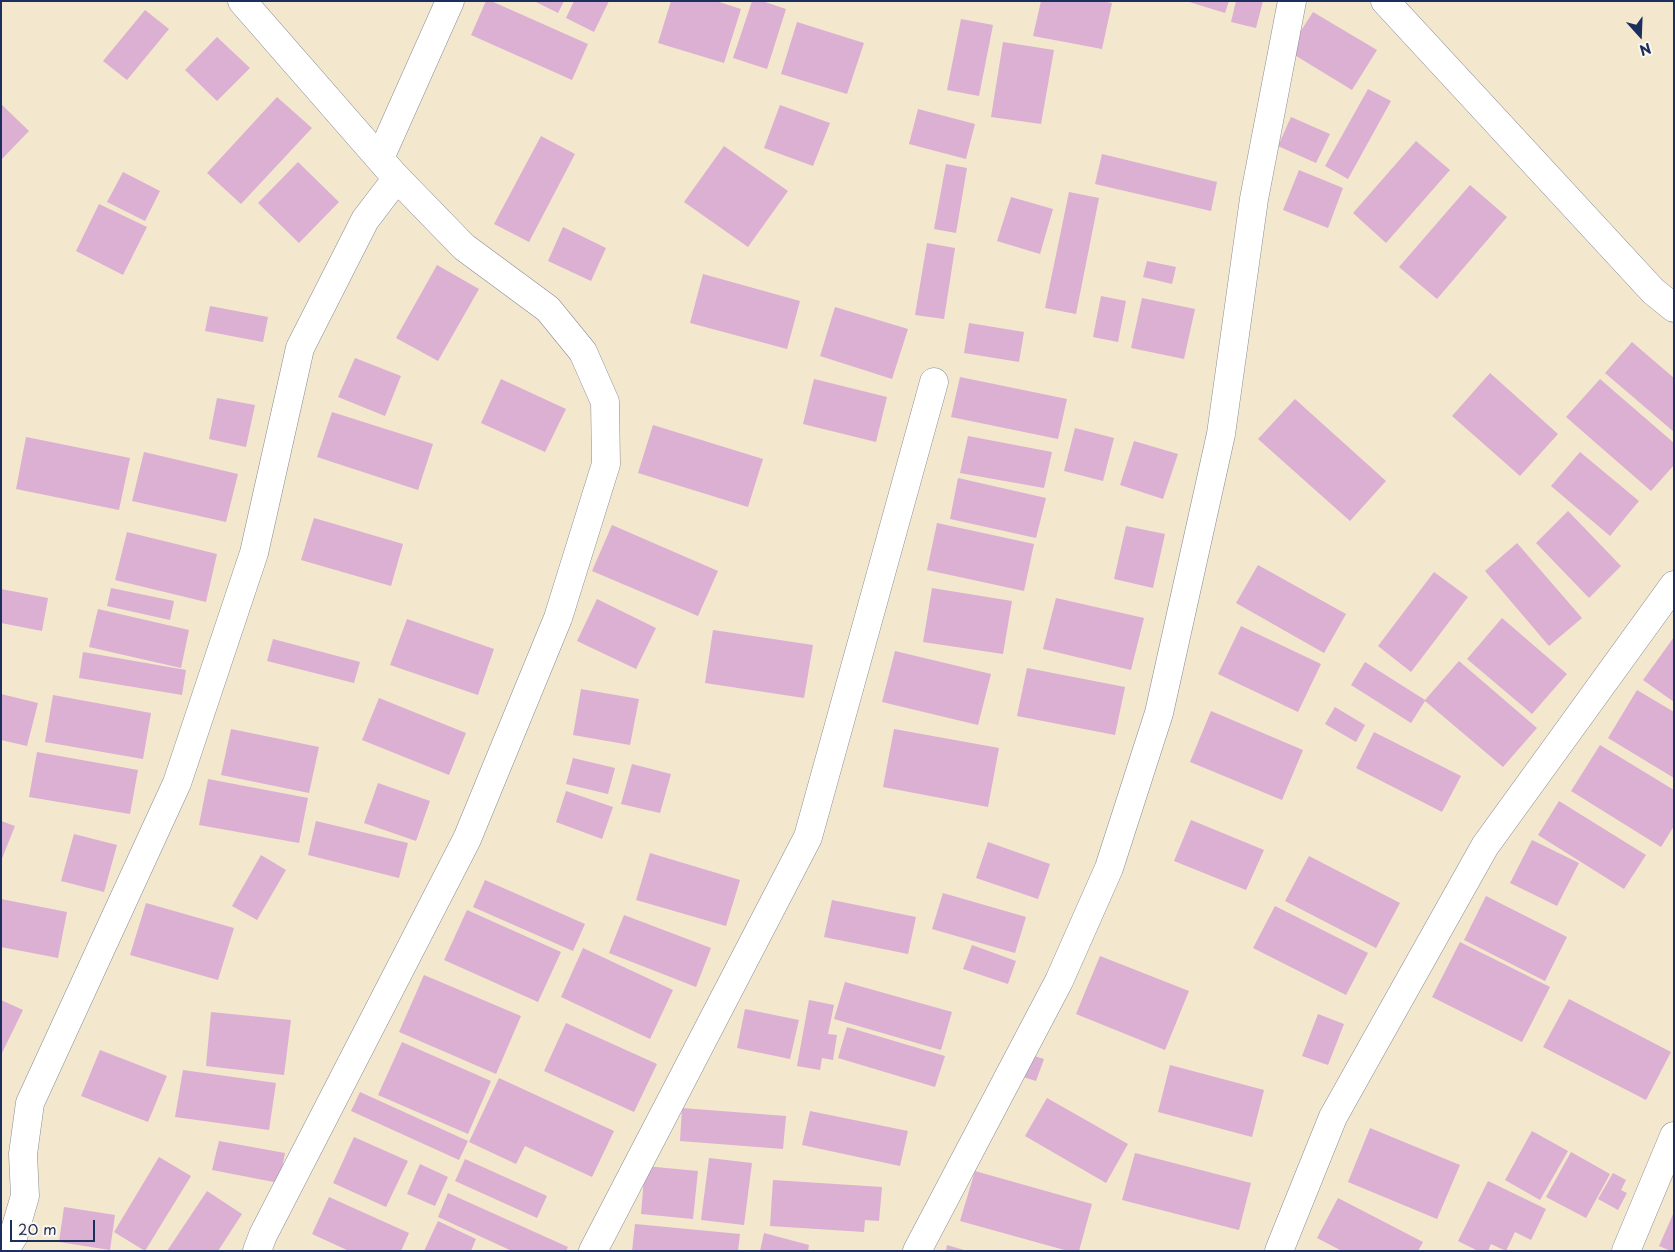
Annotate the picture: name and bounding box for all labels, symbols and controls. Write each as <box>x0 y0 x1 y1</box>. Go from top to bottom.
north arrow <box>1615 10 1665 60</box>
text: N <box>1636 38 1654 61</box>
scale bar <box>12 1210 98 1242</box>
text: 20 m <box>18 1217 57 1240</box>

